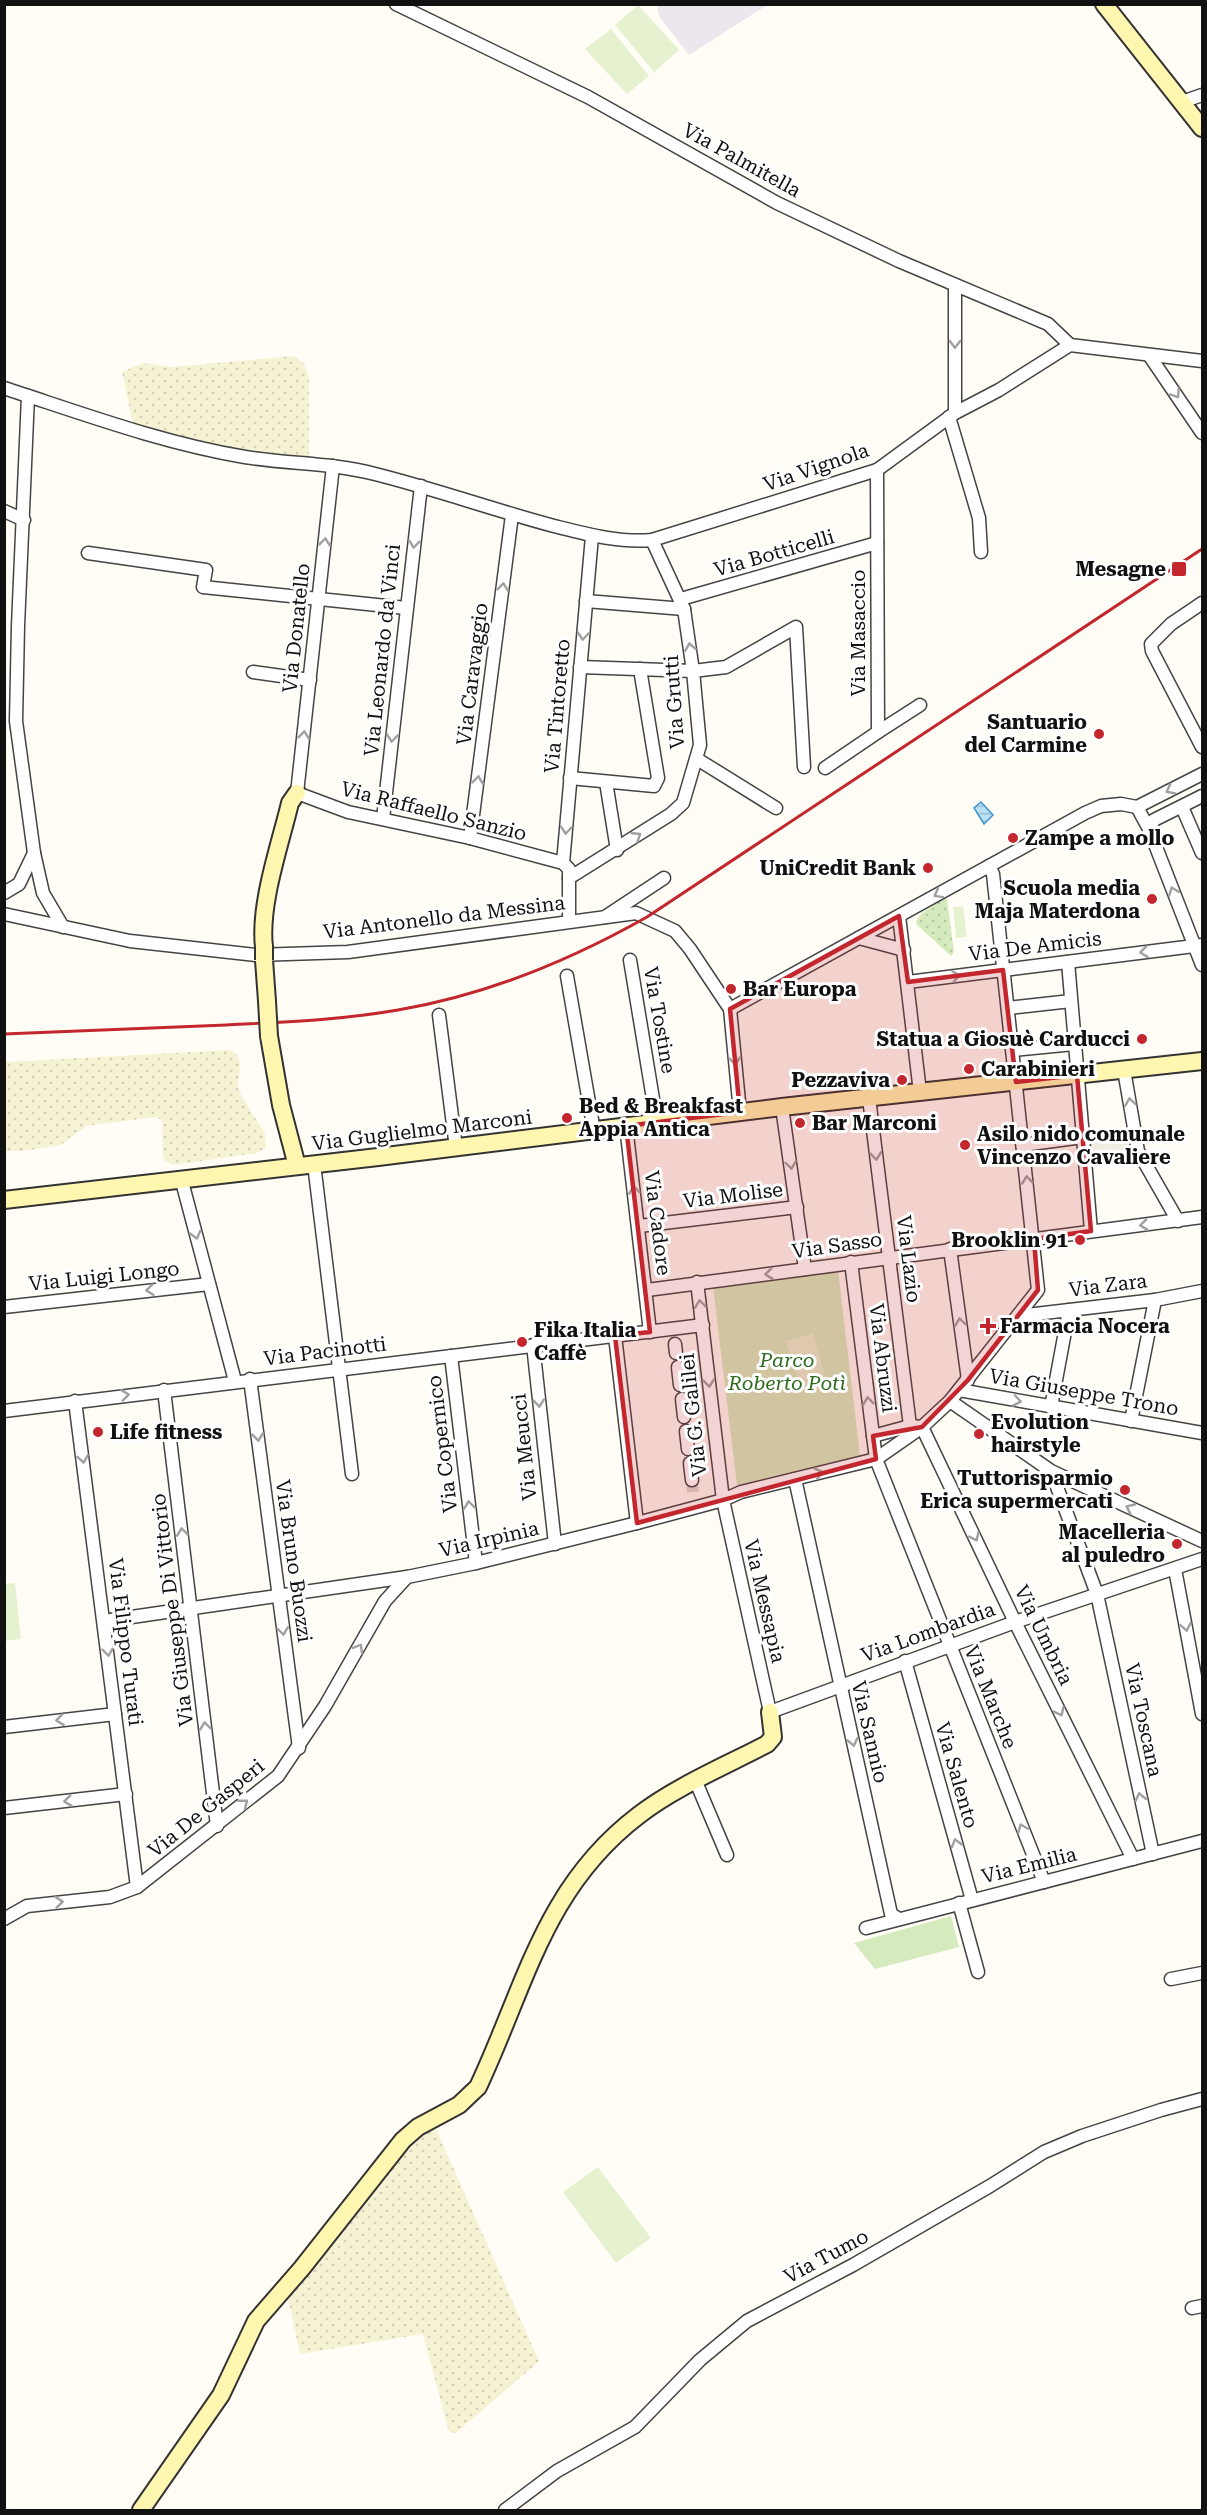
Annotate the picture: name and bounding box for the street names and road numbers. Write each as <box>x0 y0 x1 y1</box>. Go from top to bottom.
street label: Via Palmitella <box>679 118 805 202</box>
street label: Via Vignola <box>760 438 872 496</box>
street label: Via Botticelli <box>711 524 837 582</box>
street label: Via Leonardo da Vinci <box>359 543 405 757</box>
street label: Via Donatello <box>277 562 315 694</box>
street label: Via Masaccio <box>846 569 870 697</box>
street label: Via Caravaggio <box>451 601 493 747</box>
street label: Via Tintoretto <box>539 638 575 774</box>
street label: Via Grutti <box>659 654 689 750</box>
street label: Via Raffaello Sanzio <box>339 776 529 846</box>
street label: Via Antonello da Messina <box>322 890 567 944</box>
street label: Via De Amicis <box>967 926 1103 966</box>
street label: Via Tostine <box>639 965 681 1075</box>
street label: Via Guglielmo Marconi <box>310 1105 534 1155</box>
street label: Via Cadore <box>640 1169 676 1277</box>
street label: Via Molise <box>682 1177 784 1213</box>
street label: Via Lazio <box>892 1214 926 1304</box>
street label: Via Sasso <box>790 1227 884 1263</box>
street label: Via Luigi Longo <box>28 1256 180 1296</box>
street label: Via Zara <box>1068 1268 1149 1302</box>
street label: Via Abruzzi <box>864 1302 902 1414</box>
street label: Via Pacinotti <box>262 1332 388 1370</box>
street label: Via G. Galilei <box>675 1352 711 1478</box>
street label: Via Giuseppe Trono <box>987 1364 1181 1420</box>
street label: Via Copernico <box>422 1374 462 1514</box>
street label: Via Meucci <box>506 1392 542 1502</box>
street label: Via Bruno Buozzi <box>271 1478 317 1644</box>
street label: Via Giuseppe Di Vittorio <box>146 1492 198 1728</box>
street label: Via Irpinia <box>437 1516 541 1562</box>
street label: Via Messapia <box>739 1537 791 1665</box>
street label: Via Filippo Turati <box>104 1557 148 1727</box>
street label: Via Umbria <box>1010 1581 1079 1689</box>
street label: Via Lombardia <box>858 1597 998 1667</box>
street label: Via Marche <box>959 1642 1023 1752</box>
street label: Via Toscana <box>1120 1661 1168 1779</box>
street label: Via Sannio <box>847 1679 893 1785</box>
street label: Via Salento <box>930 1719 984 1831</box>
street label: Via De Gasperi <box>143 1754 269 1862</box>
street label: Via Emilia <box>979 1842 1079 1888</box>
street label: Via Tumo <box>780 2224 872 2288</box>

